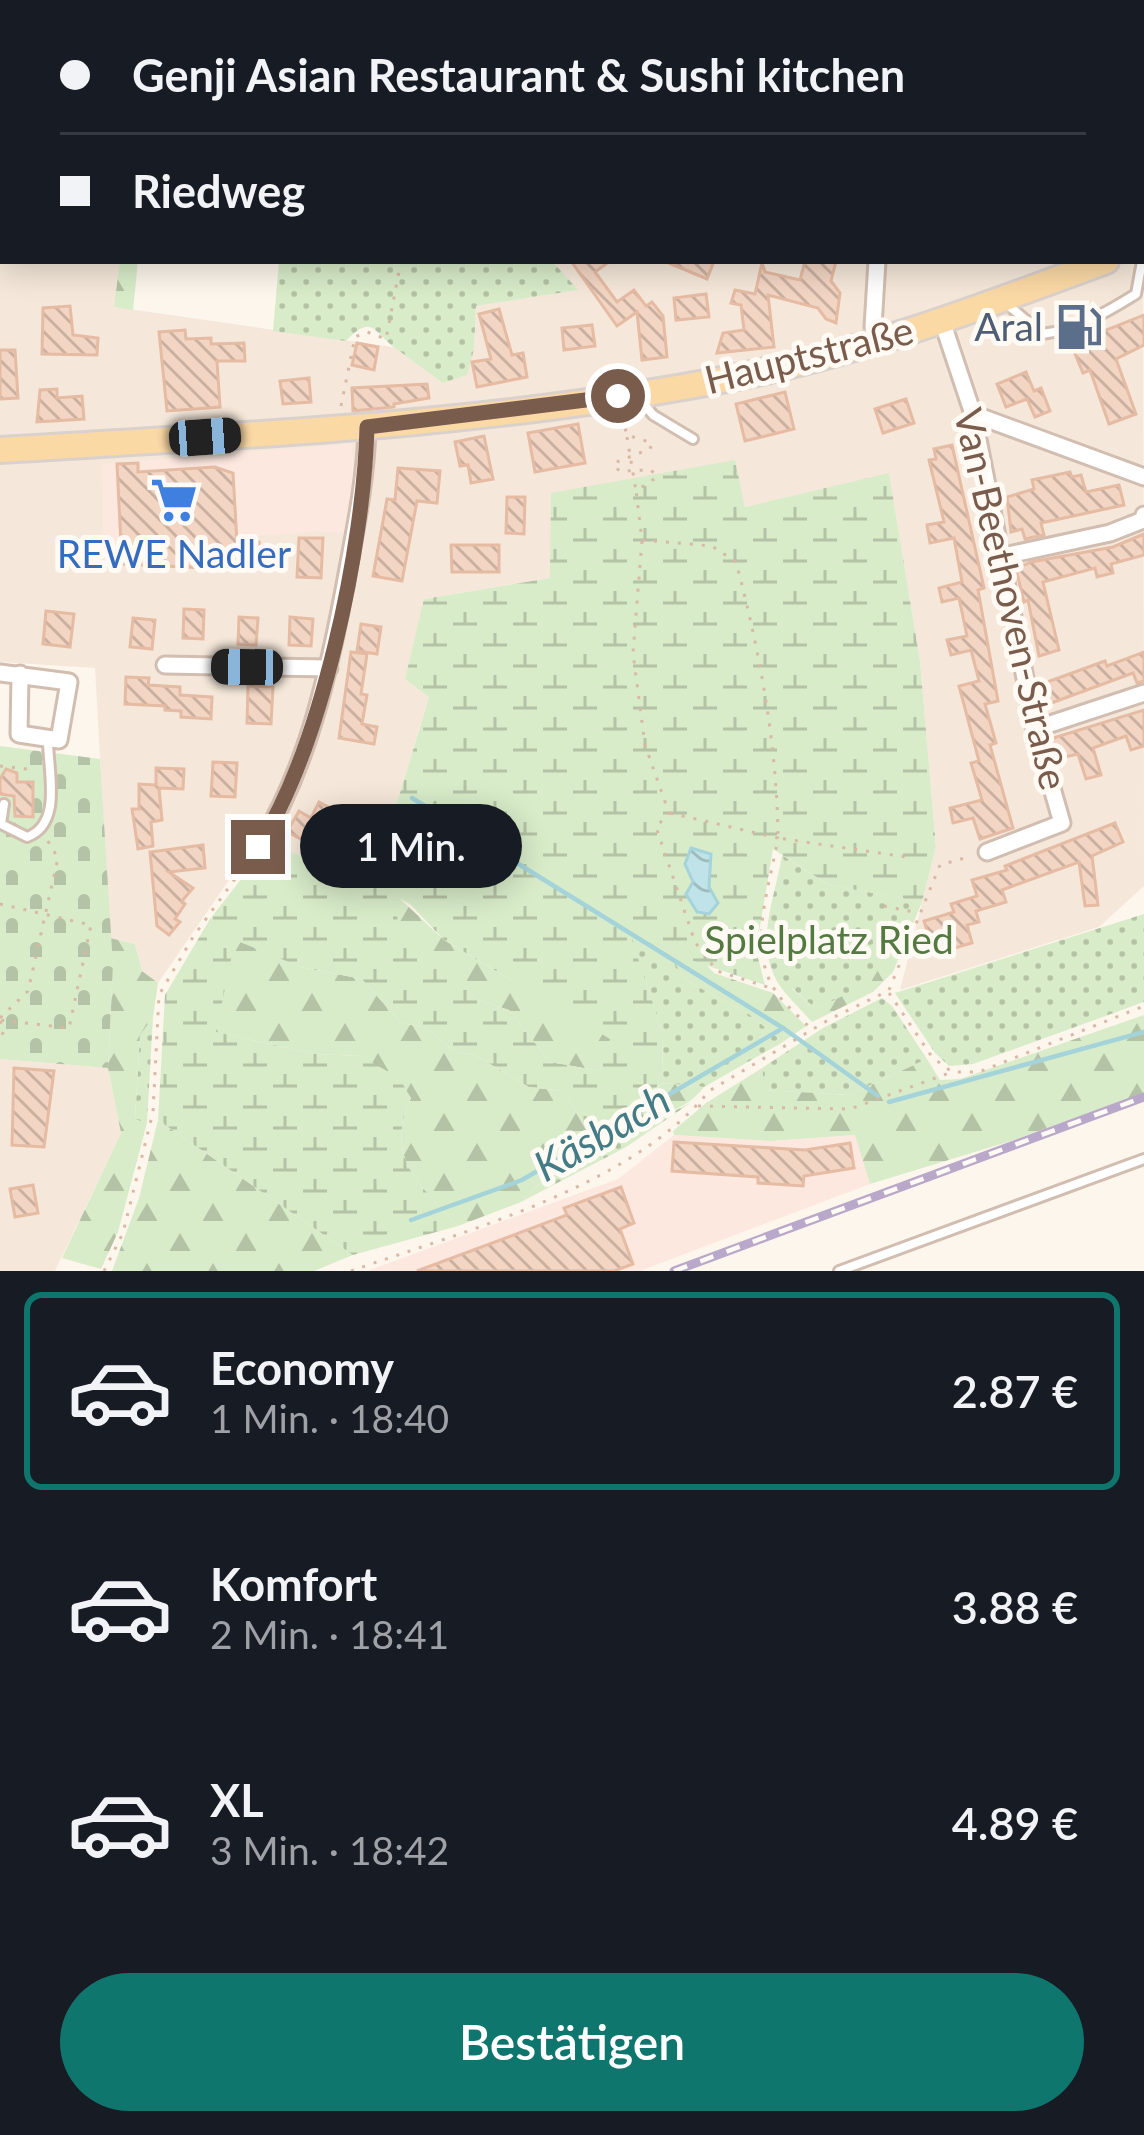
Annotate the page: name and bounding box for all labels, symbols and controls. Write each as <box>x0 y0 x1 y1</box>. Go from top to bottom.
text: Genji Asian Restaurant & Sushi kitchen <box>132 48 905 102</box>
text: Riedweg <box>132 164 305 218</box>
fuel station icon: Aral <box>1054 302 1104 352</box>
place label: Aral <box>974 303 1043 349</box>
street label: Hauptstraße <box>700 306 918 402</box>
route start <box>591 369 645 423</box>
street label: Van-Beethoven-Straße <box>946 404 1078 794</box>
car <box>168 417 242 457</box>
supermarket icon: REWE Nadler <box>149 475 199 525</box>
place label: REWE Nadler <box>57 530 291 576</box>
car <box>211 648 283 686</box>
callout: 1 Min. <box>300 805 522 889</box>
route end <box>231 820 285 874</box>
text: 1 Min. <box>356 823 466 869</box>
park label: Spielplatz Ried <box>704 916 954 962</box>
water label: Käsbach <box>525 1073 678 1191</box>
icon: car <box>66 1337 174 1445</box>
text: Economy <box>210 1341 394 1395</box>
text: 2.87 € <box>952 1364 1078 1418</box>
text: 1 Min. · 18:40 <box>210 1395 449 1441</box>
icon: car <box>66 1553 174 1661</box>
text: Komfort <box>210 1557 377 1611</box>
text: 3.88 € <box>952 1580 1078 1634</box>
text: 2 Min. · 18:41 <box>210 1611 449 1657</box>
icon: car <box>66 1769 174 1877</box>
text: XL <box>210 1773 264 1827</box>
text: 4.89 € <box>952 1796 1078 1850</box>
text: 3 Min. · 18:42 <box>210 1827 449 1873</box>
button: Bestätigen <box>60 1973 1084 2111</box>

